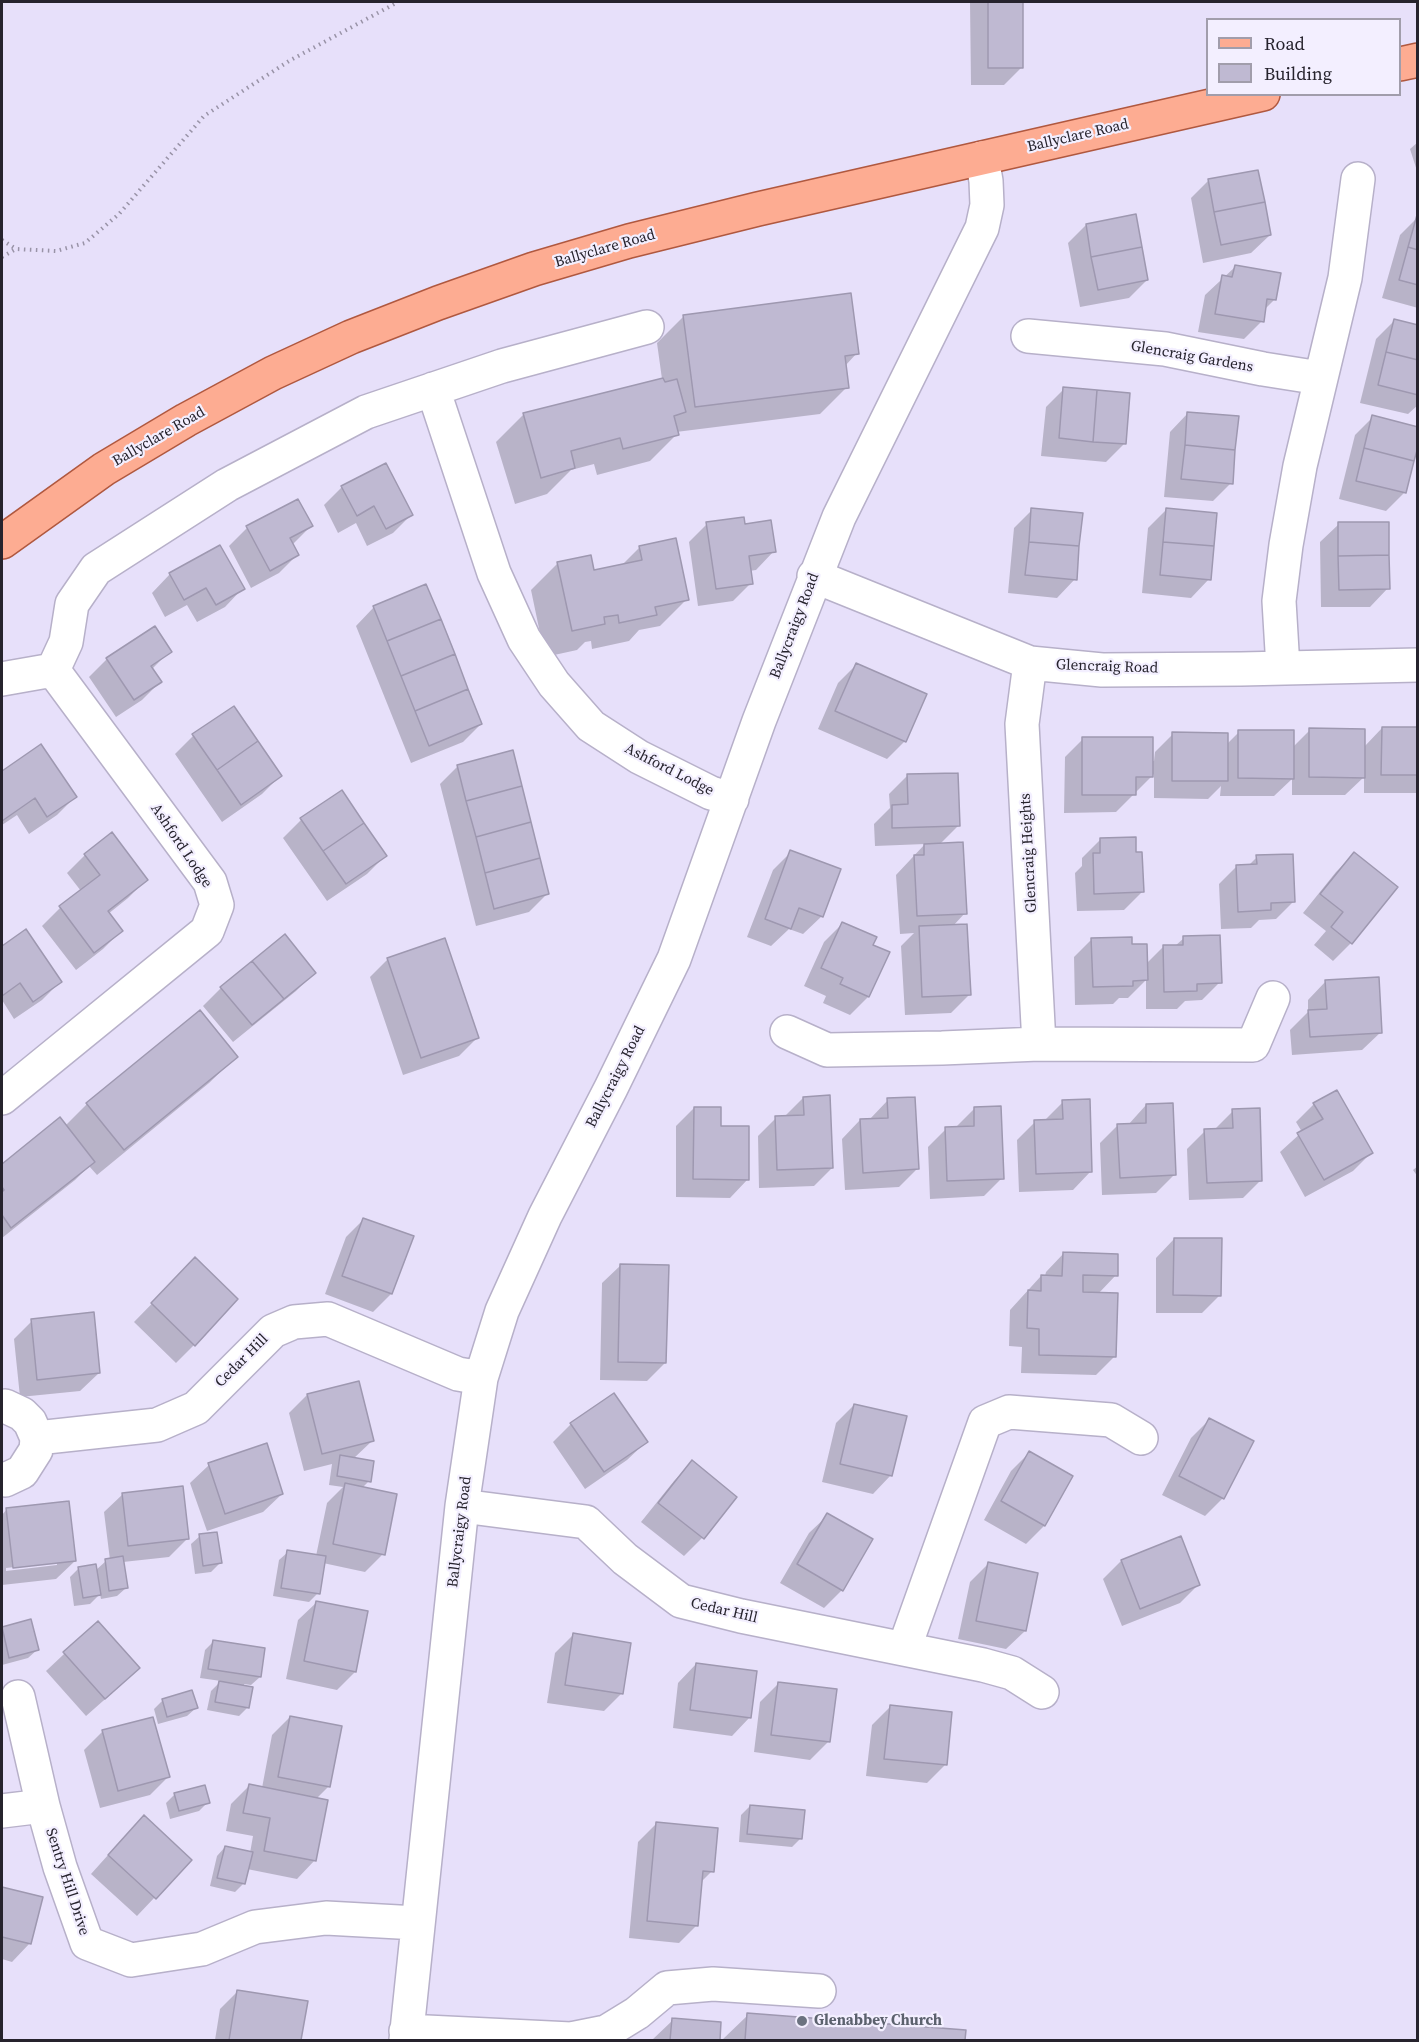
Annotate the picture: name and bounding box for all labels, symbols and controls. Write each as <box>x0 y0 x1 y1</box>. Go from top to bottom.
legend <box>1206 18 1401 96</box>
text: Road <box>1264 31 1305 56</box>
text: Building <box>1264 61 1332 86</box>
street label: Ballyclare Road <box>1026 116 1130 156</box>
street label: Ballyclare Road <box>553 226 657 272</box>
street label: Glencraig Gardens <box>1129 337 1255 377</box>
street label: Ballyclare Road <box>110 403 208 471</box>
street label: Ballycraigy Road <box>767 571 823 681</box>
street label: Glencraig Road <box>1056 656 1158 678</box>
street label: Ashford Lodge <box>621 740 717 800</box>
street label: Glencraig Heights <box>1017 793 1041 913</box>
street label: Ashford Lodge <box>146 800 216 892</box>
street label: Ballycraigy Road <box>583 1023 649 1131</box>
street label: Cedar Hill <box>212 1331 272 1391</box>
street label: Ballycraigy Road <box>444 1475 476 1589</box>
street label: Cedar Hill <box>689 1595 759 1627</box>
street label: Sentry Hill Drive <box>41 1826 93 1938</box>
place label: Glenabbey Church <box>814 2012 942 2030</box>
marker: Glenabbey Church <box>795 2014 809 2028</box>

